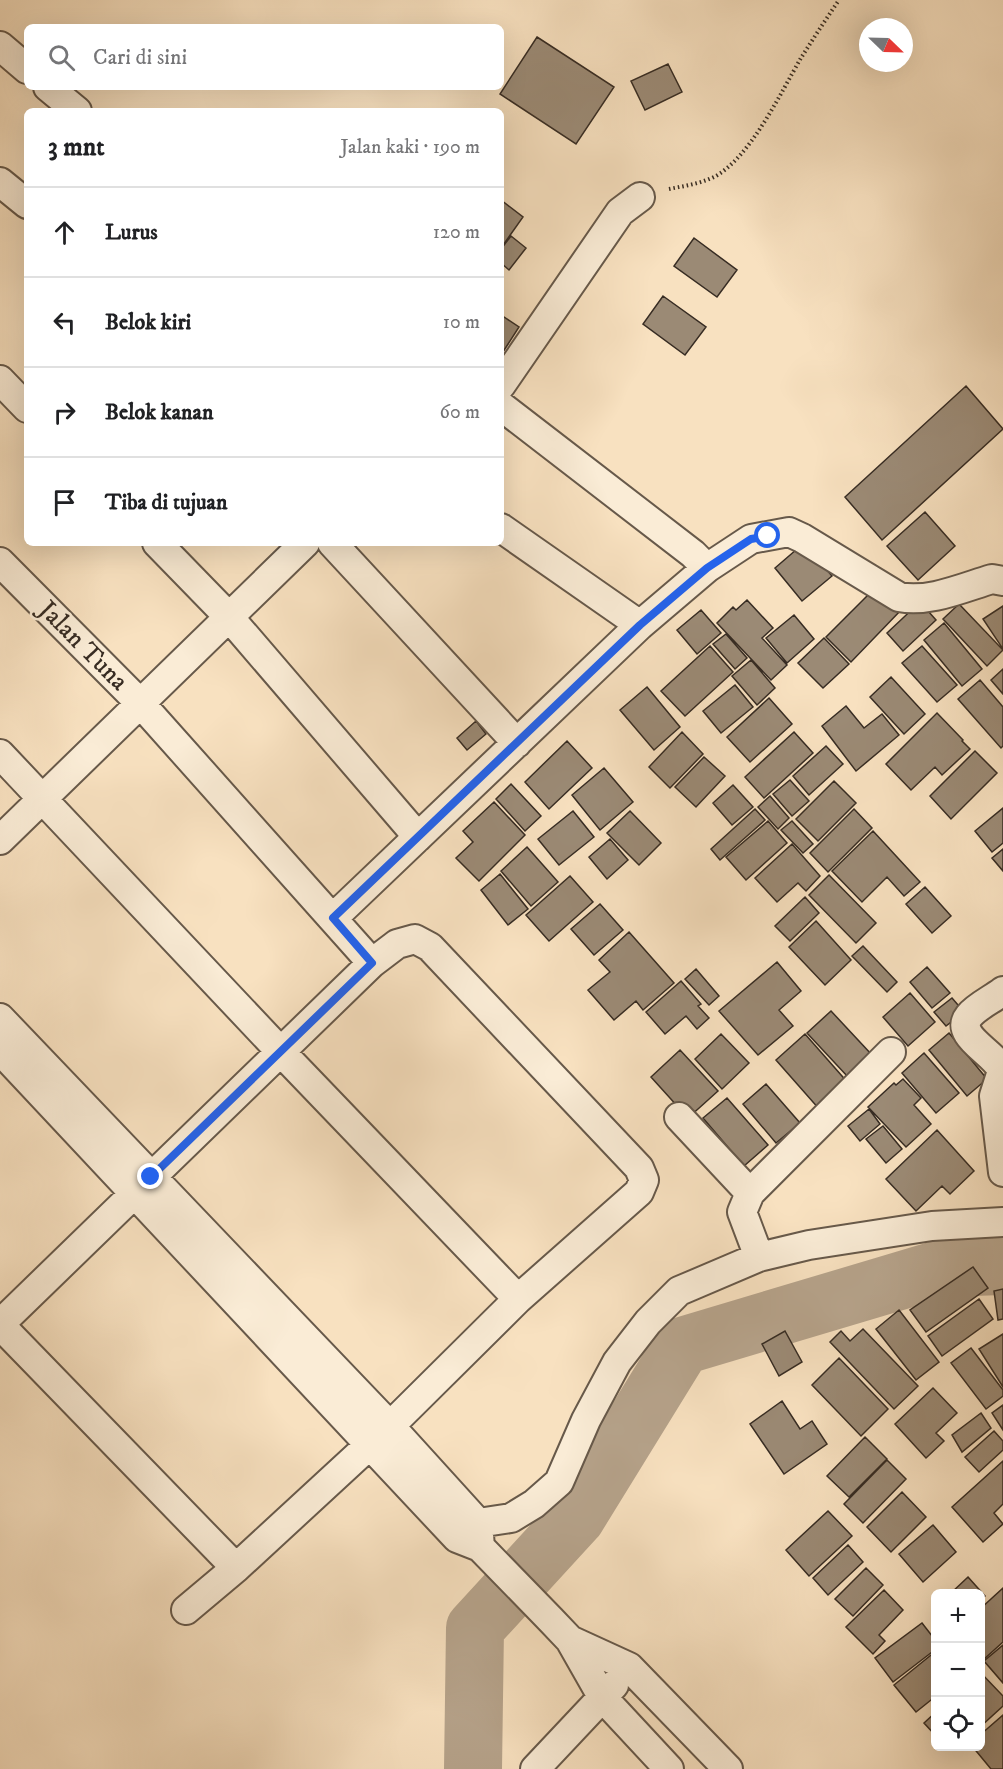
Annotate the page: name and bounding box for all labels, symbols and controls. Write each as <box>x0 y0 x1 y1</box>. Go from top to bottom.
north arrow <box>859 18 913 72</box>
search box <box>24 24 504 90</box>
icon: search <box>45 41 78 74</box>
text: Cari di sini <box>93 44 187 71</box>
text: 3 mnt <box>48 131 105 164</box>
text: Jalan kaki · 190 m <box>340 135 480 160</box>
icon: ahead <box>48 216 81 249</box>
text: Lurus <box>105 219 158 246</box>
text: 120 m <box>433 220 480 245</box>
icon: left <box>48 306 81 339</box>
text: Belok kiri <box>105 309 191 336</box>
text: 10 m <box>443 310 480 335</box>
icon: right <box>48 396 81 429</box>
text: Belok kanan <box>105 399 213 426</box>
text: 60 m <box>440 400 480 425</box>
icon: arrive <box>48 486 81 519</box>
text: Tiba di tujuan <box>105 489 227 516</box>
route start <box>754 522 780 548</box>
street label: Jalan Tuna <box>30 593 135 698</box>
route end <box>137 1163 163 1189</box>
map controls <box>931 1589 985 1751</box>
button: + <box>931 1589 985 1643</box>
button: − <box>931 1643 985 1697</box>
button: locate <box>931 1697 985 1751</box>

